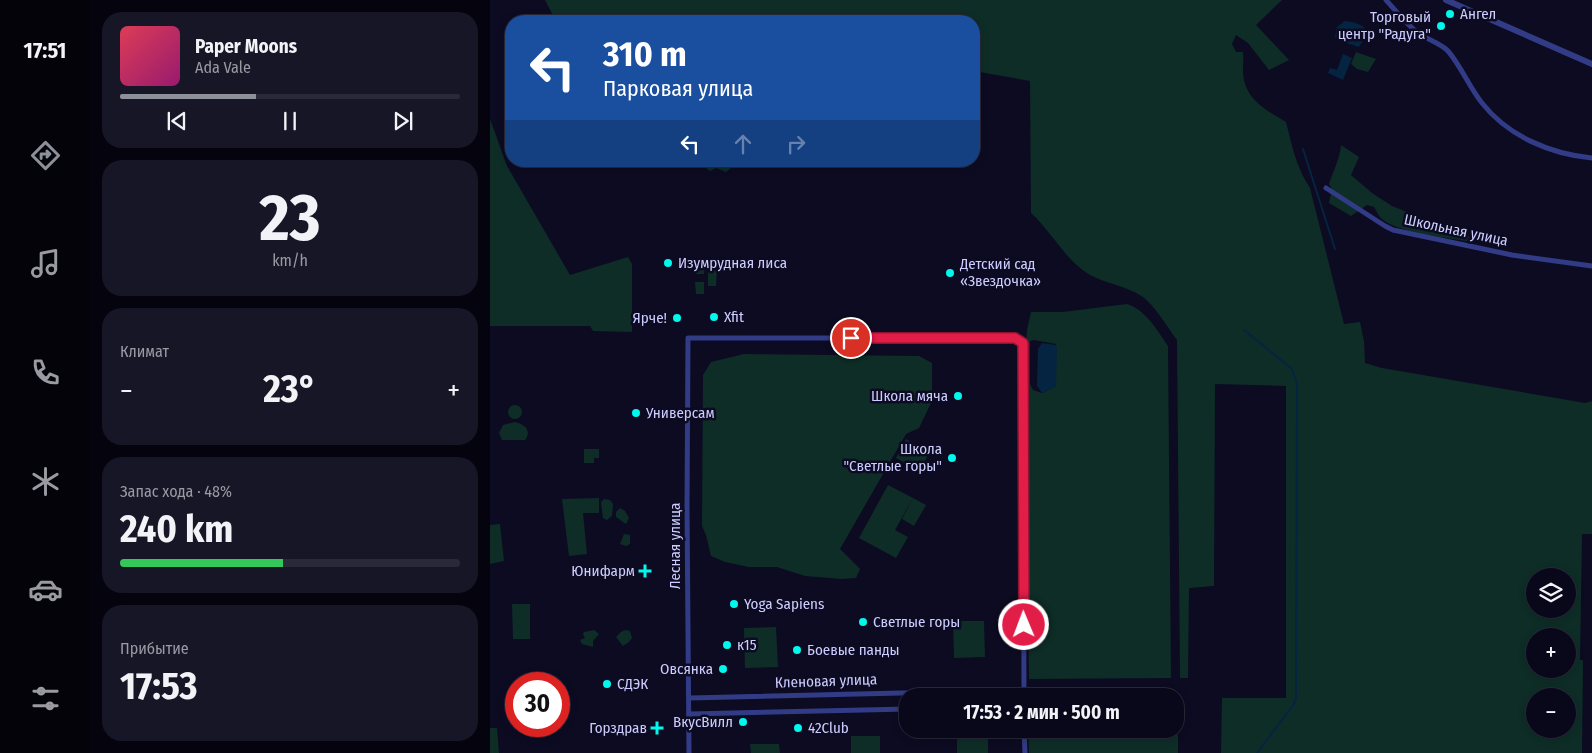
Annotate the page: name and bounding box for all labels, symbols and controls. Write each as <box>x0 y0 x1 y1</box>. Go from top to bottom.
place label: Ангел <box>1460 5 1496 23</box>
place label: Торговый центр "Радуга" <box>1338 8 1431 43</box>
marker: Ангел <box>1444 8 1456 20</box>
marker: Торговый центр "Радуга" <box>1435 20 1447 32</box>
text: 310 m <box>603 33 687 75</box>
text: Paper Moons <box>195 35 297 58</box>
icon: left <box>520 35 585 100</box>
text: 17:51 <box>24 37 66 64</box>
text: Ada Vale <box>195 58 251 77</box>
text: Парковая улица <box>603 75 753 102</box>
icon: previous <box>163 107 191 135</box>
icon: pause <box>276 107 304 135</box>
icon: next <box>389 107 417 135</box>
icon: left <box>676 130 704 158</box>
icon: ahead <box>729 130 757 158</box>
icon: right <box>782 130 810 158</box>
icon: directions <box>28 138 63 173</box>
text: 23 <box>260 179 320 257</box>
street label: Школьная улица <box>1403 210 1509 250</box>
icon: music <box>28 246 63 281</box>
text: km/h <box>272 251 308 270</box>
place label: Изумрудная лиса <box>678 254 787 272</box>
place label: Детский сад «Звездочка» <box>959 255 1041 290</box>
marker: Изумрудная лиса <box>662 257 674 269</box>
marker: Детский сад «Звездочка» <box>944 267 956 279</box>
place label: Xfit <box>724 308 744 326</box>
place label: Ярче! <box>633 309 667 327</box>
marker: Xfit <box>708 311 720 323</box>
marker: Ярче! <box>671 312 683 324</box>
pin <box>830 317 872 359</box>
icon: arrive <box>837 324 865 352</box>
text: Климат <box>120 342 169 361</box>
icon: phone <box>28 355 63 390</box>
text: 23° <box>263 366 317 412</box>
text: − <box>120 374 133 407</box>
text: + <box>447 374 460 407</box>
place label: Школа мяча <box>871 387 948 405</box>
marker: Школа мяча <box>952 390 964 402</box>
place label: Универсам <box>645 404 715 422</box>
marker: Универсам <box>630 407 642 419</box>
place label: Школа "Светлые горы" <box>843 440 942 475</box>
marker: Школа "Светлые горы" <box>946 452 958 464</box>
icon: climate <box>28 464 63 499</box>
text: Запас хода · 48% <box>120 482 232 501</box>
street label: Лесная улица <box>666 503 684 589</box>
text: 240 km <box>120 506 233 552</box>
place label: Юнифарм <box>571 562 635 580</box>
marker: Юнифарм <box>639 565 651 577</box>
map controls <box>1526 568 1576 738</box>
button: layers <box>1526 568 1576 618</box>
icon: car <box>28 572 63 607</box>
place label: Yoga Sapiens <box>744 595 824 613</box>
marker: Yoga Sapiens <box>728 598 740 610</box>
position arrow <box>997 598 1049 650</box>
place label: Светлые горы <box>873 613 960 631</box>
marker: Светлые горы <box>857 616 869 628</box>
button: + <box>1526 628 1576 678</box>
place label: к15 <box>737 636 757 654</box>
text: Прибытие <box>120 639 189 658</box>
marker: к15 <box>721 639 733 651</box>
place label: Боевые панды <box>807 641 899 659</box>
marker: Боевые панды <box>791 644 803 656</box>
place label: Овсянка <box>660 660 713 678</box>
text: 17:53 <box>120 663 198 709</box>
marker: Овсянка <box>717 663 729 675</box>
street label: Кленовая улица <box>775 670 877 692</box>
speed limit sign: 30 <box>505 672 570 737</box>
place label: СДЭК <box>617 675 648 693</box>
marker: СДЭК <box>601 678 613 690</box>
icon: filters <box>28 681 63 716</box>
button: − <box>1526 688 1576 738</box>
text: 17:53 · 2 мин · 500 m <box>963 701 1120 724</box>
place label: ВкусВилл <box>673 713 733 731</box>
marker: ВкусВилл <box>737 716 749 728</box>
place label: Горздрав <box>589 719 647 737</box>
place label: 42Club <box>808 719 849 737</box>
marker: Горздрав <box>651 722 663 734</box>
marker: 42Club <box>792 722 804 734</box>

